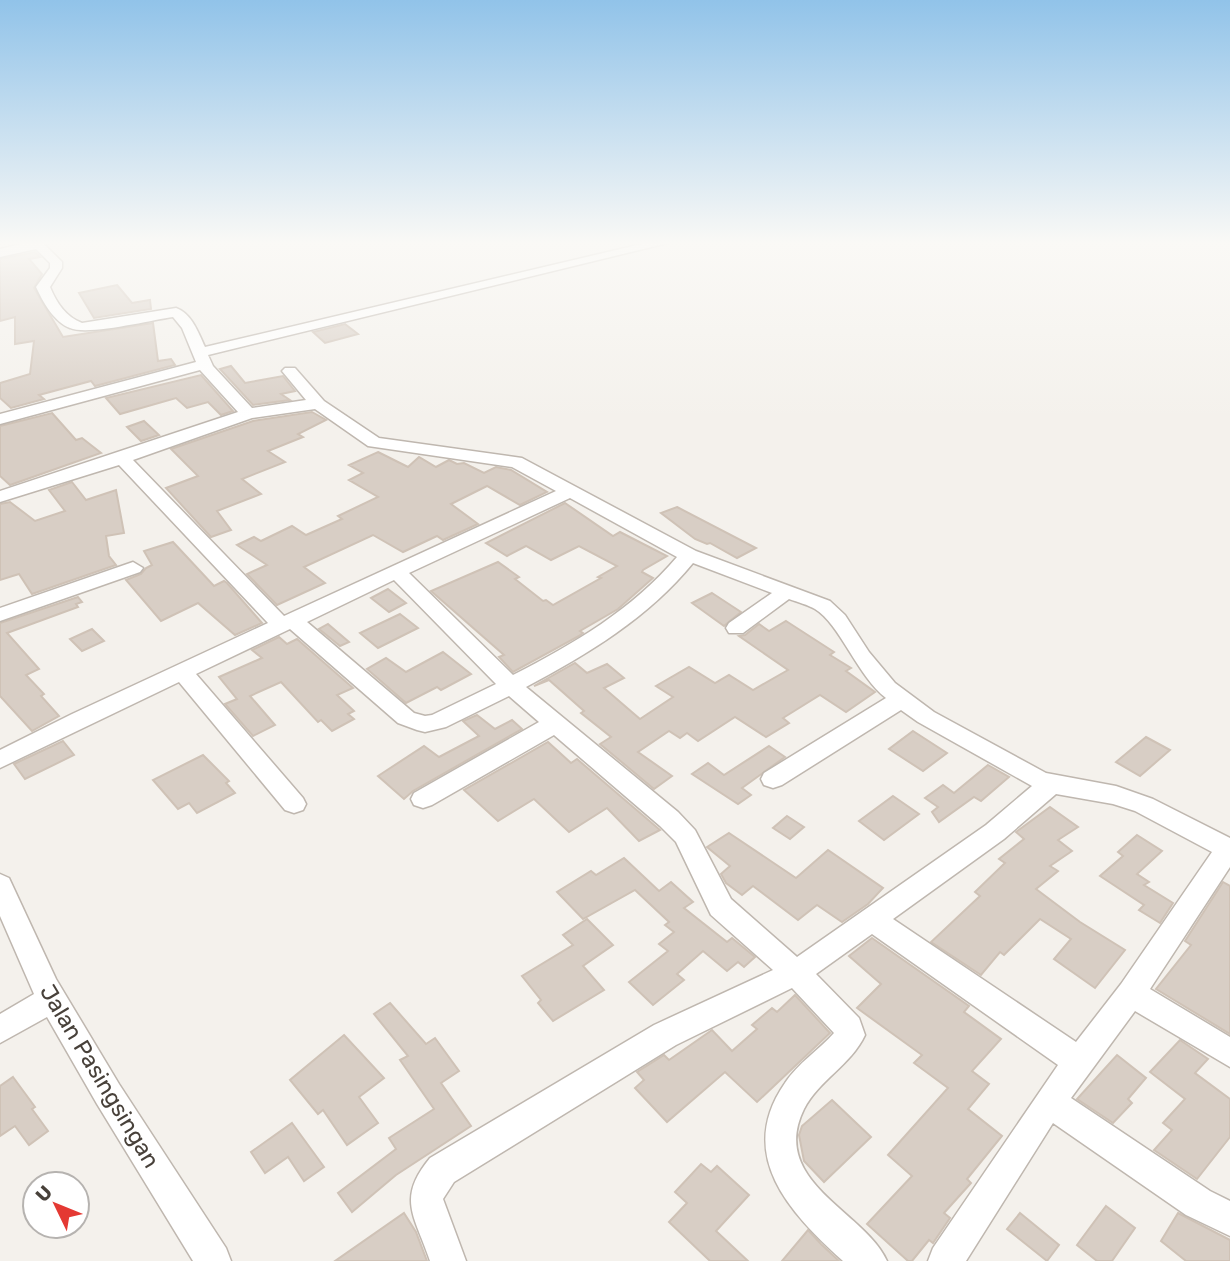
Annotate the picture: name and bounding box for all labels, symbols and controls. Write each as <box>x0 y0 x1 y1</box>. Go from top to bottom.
street label: Jalan Pasingsingan <box>34 979 166 1173</box>
north arrow <box>21 1170 91 1240</box>
text: U <box>31 1181 57 1207</box>

